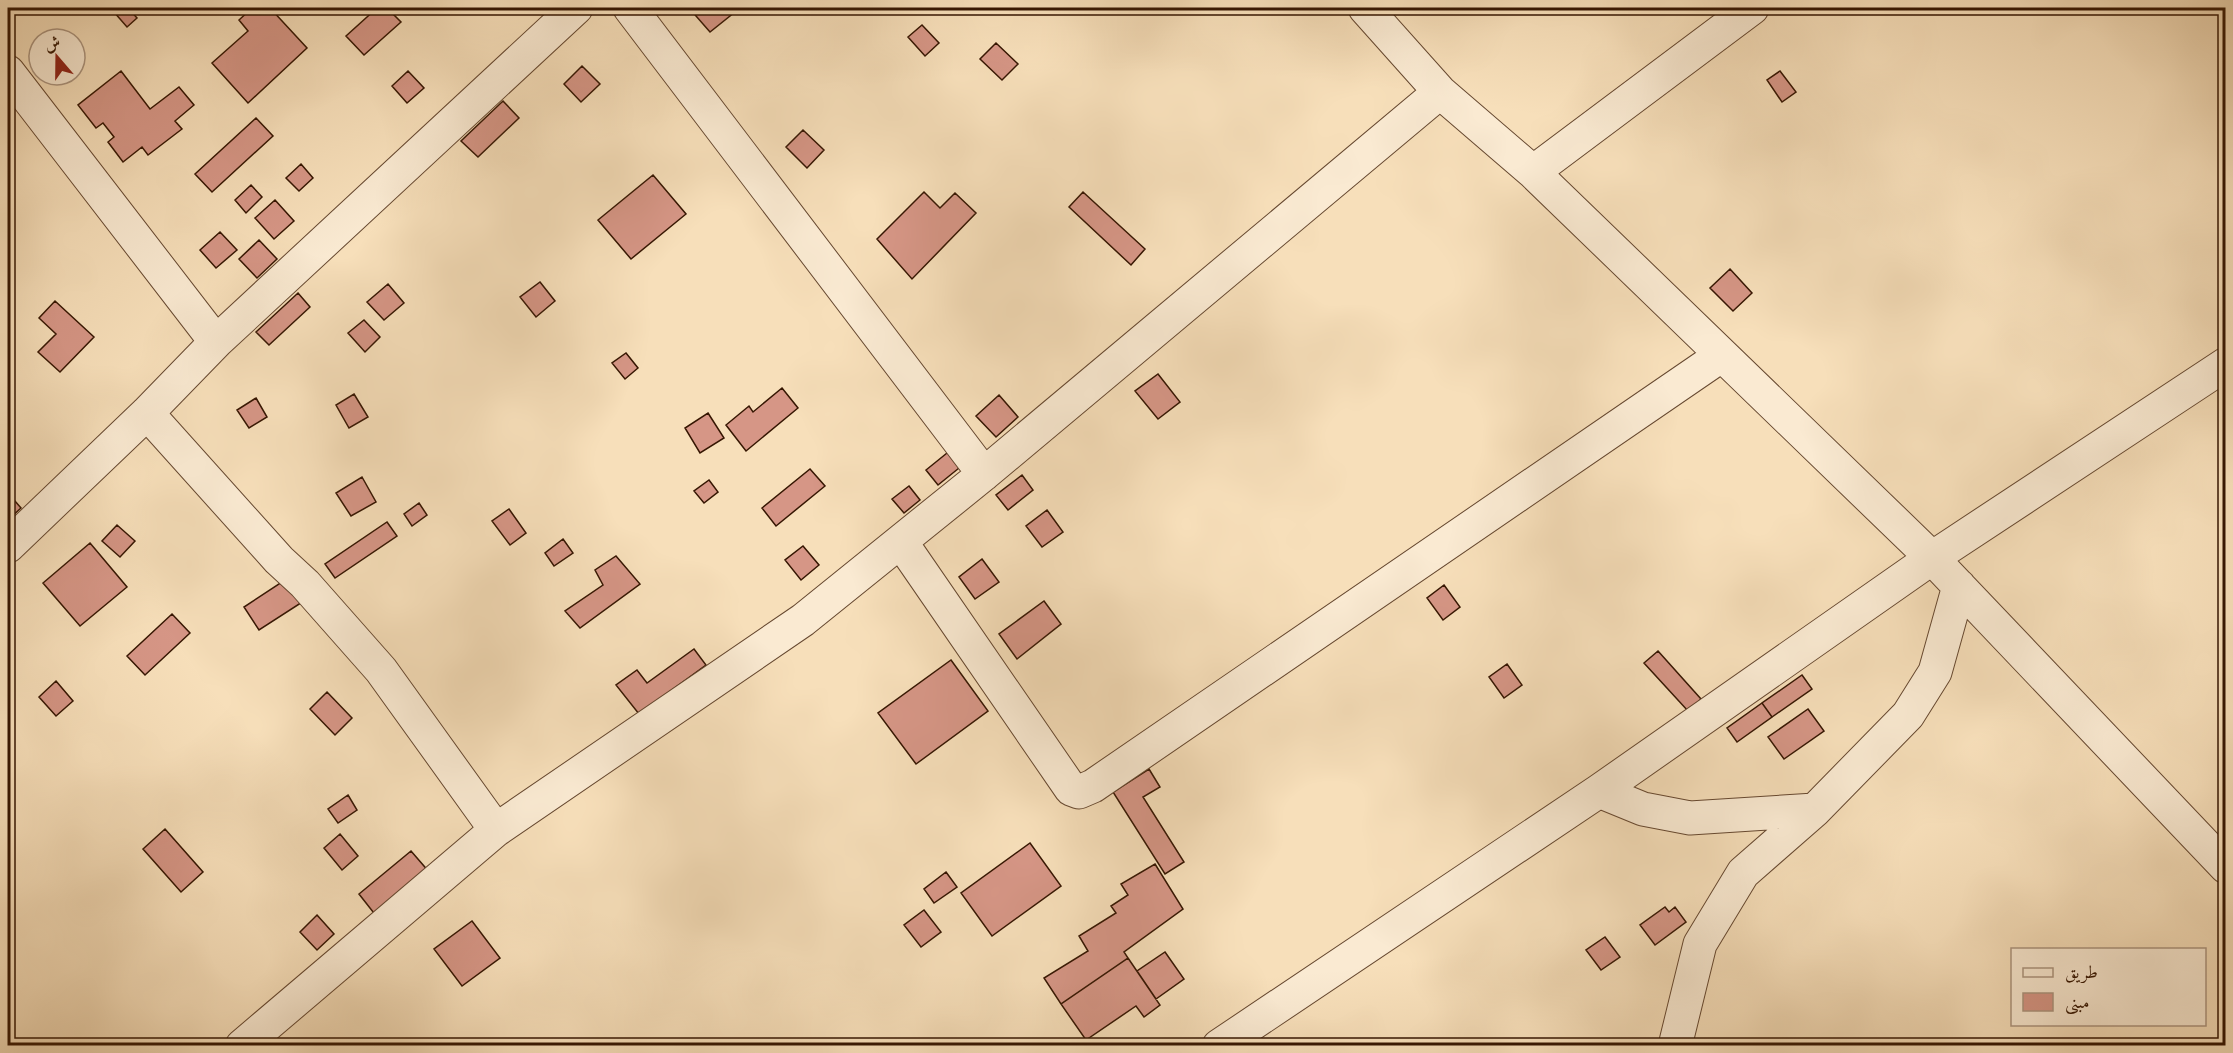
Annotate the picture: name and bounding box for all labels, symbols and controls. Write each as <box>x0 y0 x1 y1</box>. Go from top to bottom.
north arrow <box>27 27 87 87</box>
text: ش <box>41 32 63 56</box>
legend <box>2011 948 2206 1026</box>
text: طريق <box>2065 962 2098 984</box>
text: مبنى <box>2065 992 2090 1015</box>

